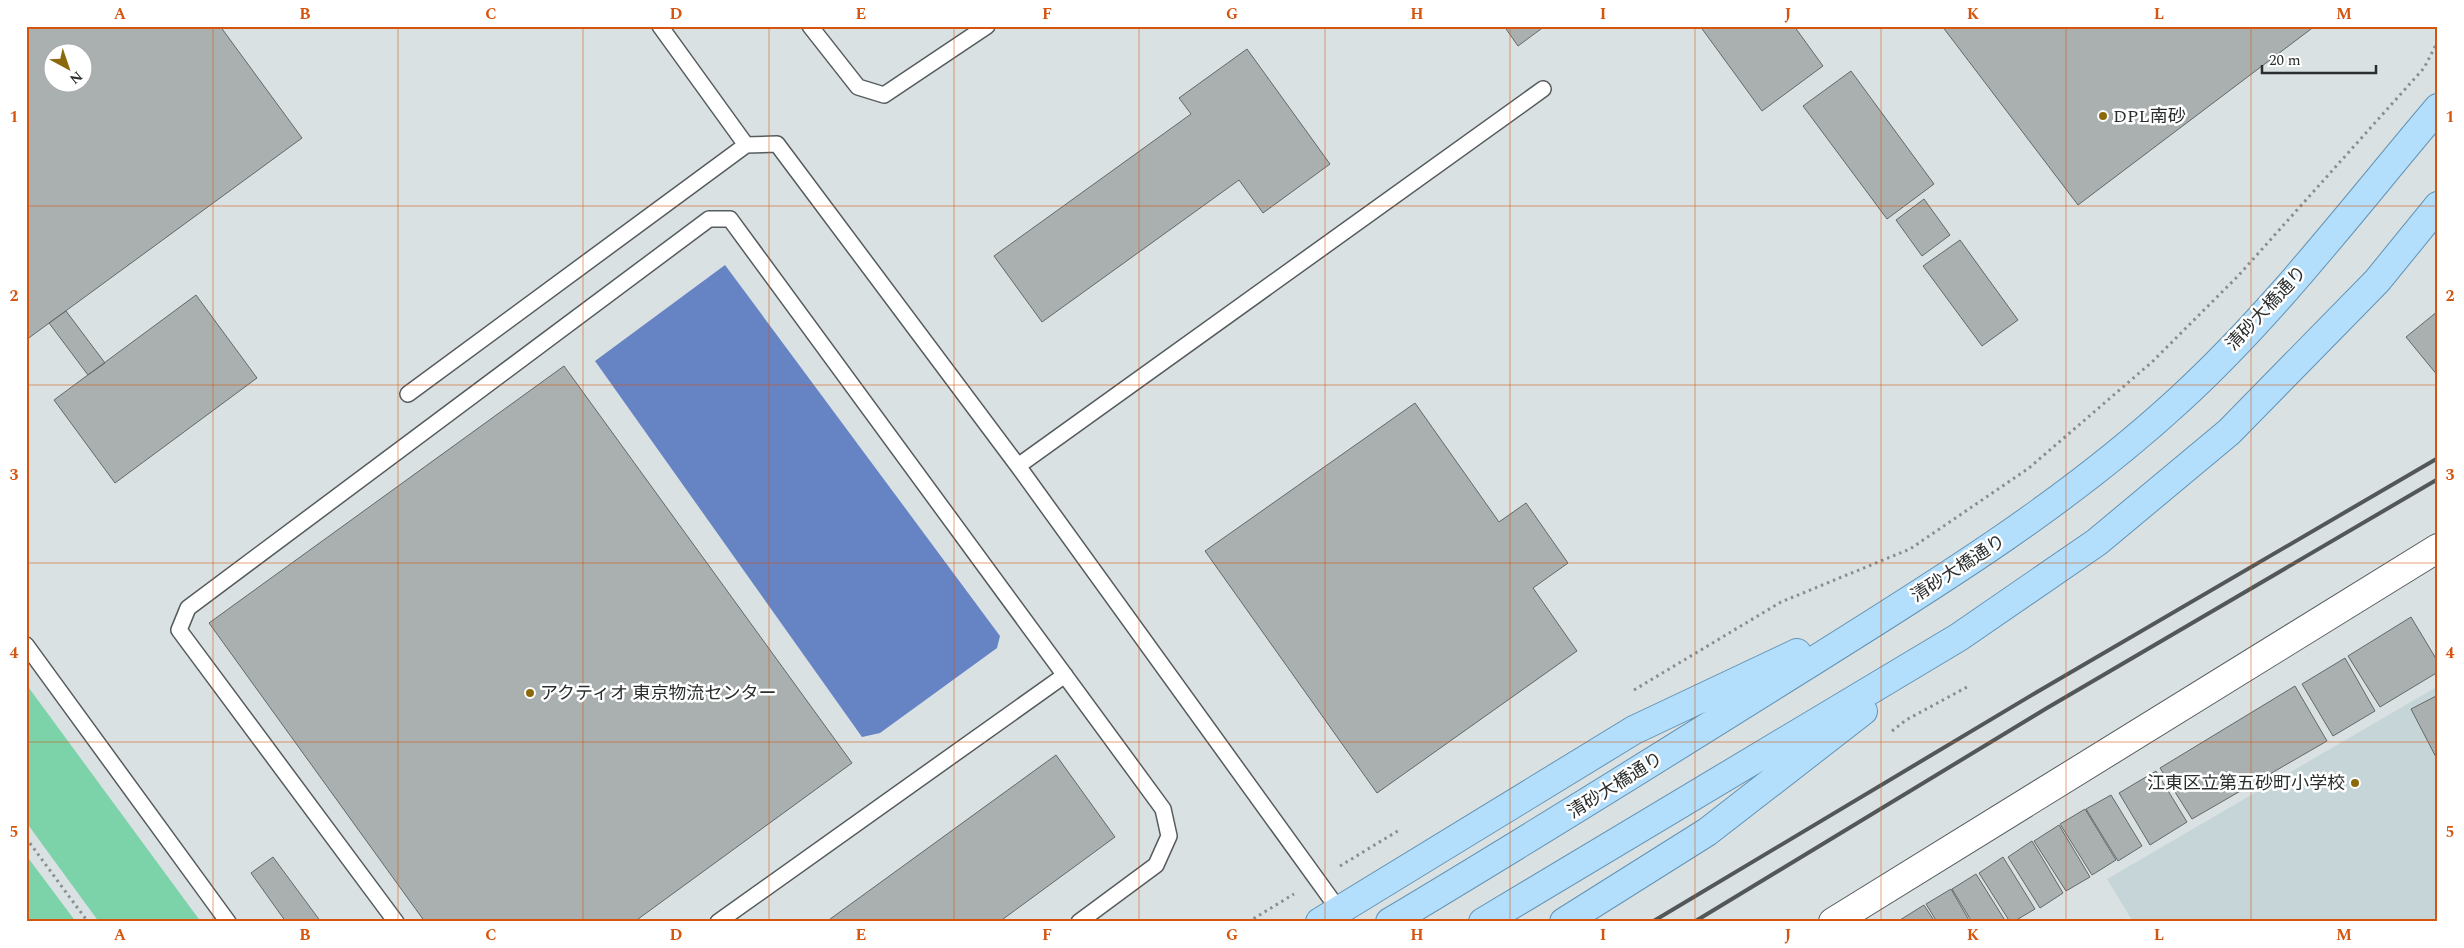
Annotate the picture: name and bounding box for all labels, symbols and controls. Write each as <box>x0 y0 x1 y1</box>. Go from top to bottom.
text: A <box>114 2 127 26</box>
text: B <box>299 2 311 26</box>
text: C <box>485 2 497 26</box>
text: D <box>670 2 683 26</box>
text: E <box>856 2 866 26</box>
text: F <box>1042 2 1052 26</box>
text: G <box>1226 2 1238 26</box>
text: H <box>1410 2 1424 26</box>
text: I <box>1600 2 1606 26</box>
text: J <box>1785 2 1792 26</box>
text: K <box>1967 2 1980 26</box>
text: L <box>2154 2 2164 26</box>
text: M <box>2336 2 2352 26</box>
north arrow <box>42 42 92 92</box>
scale bar <box>2262 42 2375 74</box>
text: 20 m <box>2269 49 2301 72</box>
text: N <box>65 66 87 89</box>
place label: DPL南砂 <box>2113 103 2186 130</box>
text: 1 <box>10 105 18 129</box>
text: 1 <box>2446 105 2454 129</box>
marker: DPL南砂 <box>2097 110 2109 122</box>
street label: 清砂大橋通り <box>2220 260 2313 357</box>
text: 2 <box>10 284 19 308</box>
text: 2 <box>2446 284 2455 308</box>
text: 3 <box>10 463 19 487</box>
text: 3 <box>2446 463 2455 487</box>
street label: 清砂大橋通り <box>1906 528 2011 609</box>
text: 4 <box>10 641 19 665</box>
text: 4 <box>2446 641 2455 665</box>
place label: アクティオ 東京物流センター <box>540 680 777 707</box>
marker: アクティオ 東京物流センター <box>524 687 536 699</box>
street label: 清砂大橋通り <box>1562 745 1668 825</box>
place label: 江東区立第五砂町小学校 <box>2147 770 2345 797</box>
marker: 江東区立第五砂町小学校 <box>2349 777 2361 789</box>
text: 5 <box>10 820 18 844</box>
text: 5 <box>2446 820 2454 844</box>
text: A <box>114 923 127 947</box>
text: B <box>299 923 311 947</box>
text: C <box>485 923 497 947</box>
text: D <box>670 923 683 947</box>
text: E <box>856 923 866 947</box>
text: F <box>1042 923 1052 947</box>
text: G <box>1226 923 1238 947</box>
text: H <box>1410 923 1424 947</box>
text: I <box>1600 923 1606 947</box>
text: J <box>1785 923 1792 947</box>
text: K <box>1967 923 1980 947</box>
text: L <box>2154 923 2164 947</box>
text: M <box>2336 923 2352 947</box>

